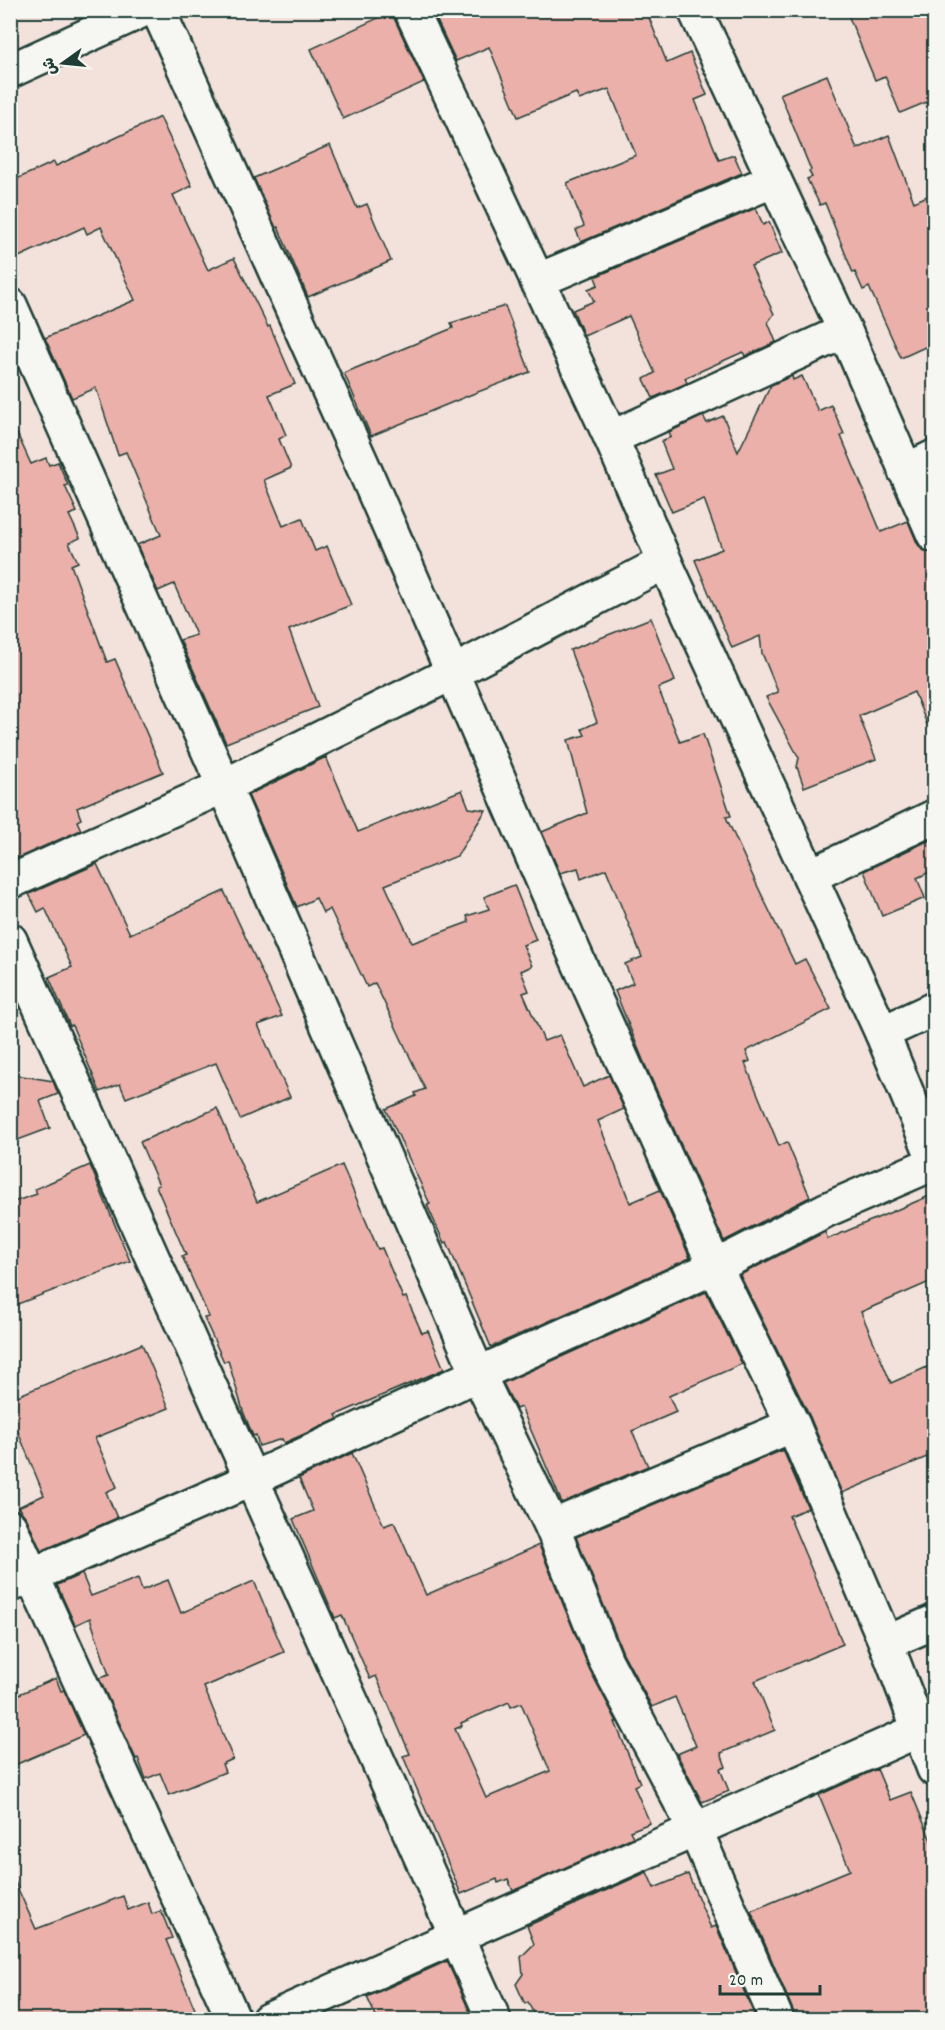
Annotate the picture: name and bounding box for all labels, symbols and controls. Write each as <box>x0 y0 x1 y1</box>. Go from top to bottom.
north arrow <box>33 33 93 93</box>
text: ش <box>38 55 64 78</box>
scale bar <box>720 1958 820 1996</box>
text: 20 m <box>729 1969 763 1994</box>

